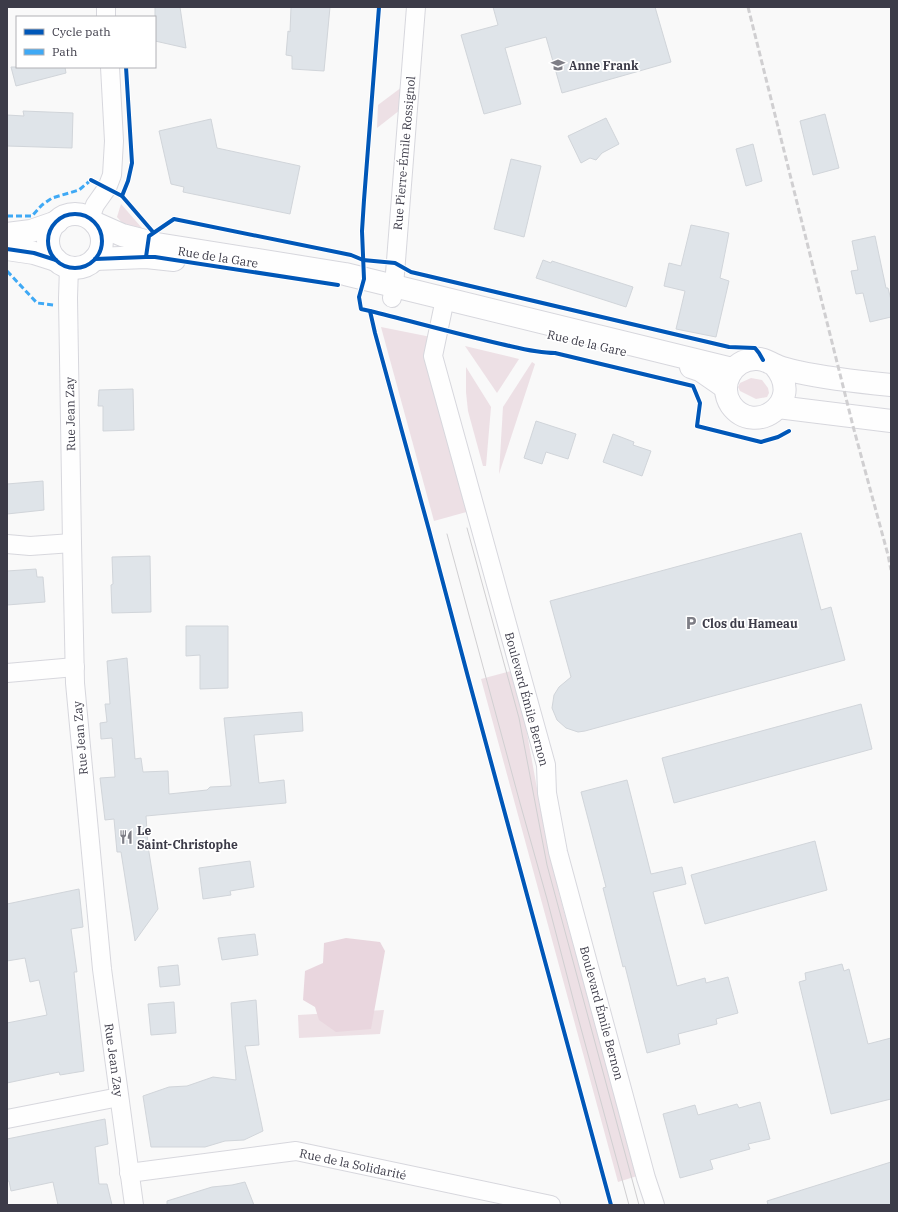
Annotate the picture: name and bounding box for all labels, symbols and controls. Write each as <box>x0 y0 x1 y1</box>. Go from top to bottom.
legend <box>16 16 156 68</box>
text: Cycle path <box>52 24 111 39</box>
text: Path <box>52 44 78 59</box>
school or university icon: Anne Frank <box>550 57 566 73</box>
place label: Anne Frank <box>569 58 639 73</box>
street label: Rue Pierre-Émile Rossignol <box>390 75 418 231</box>
street label: Rue de la Gare <box>177 243 259 271</box>
street label: Rue de la Gare <box>546 327 628 359</box>
street label: Rue Jean Zay <box>62 376 78 451</box>
parking icon: Clos du Hameau <box>683 615 699 631</box>
place label: Clos du Hameau <box>702 616 798 631</box>
street label: Boulevard Émile Bernon <box>502 630 552 768</box>
street label: Rue Jean Zay <box>69 700 91 776</box>
place label: Le Saint-Christophe <box>137 823 238 852</box>
restaurant icon: Le Saint-Christophe <box>118 829 134 845</box>
street label: Boulevard Émile Bernon <box>577 944 627 1082</box>
street label: Rue Jean Zay <box>101 1022 127 1098</box>
street label: Rue de la Solidarité <box>298 1145 408 1183</box>

